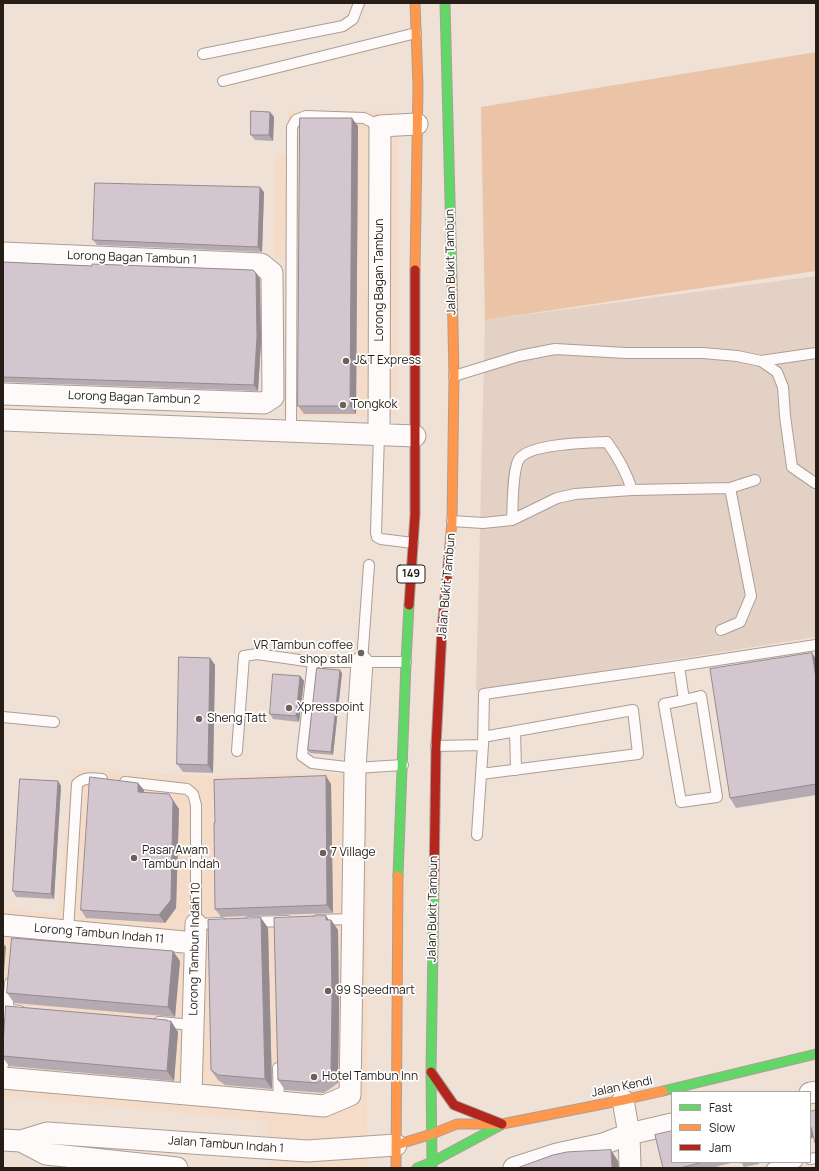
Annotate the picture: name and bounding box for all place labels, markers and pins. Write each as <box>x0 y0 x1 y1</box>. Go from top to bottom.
place label: J&T Express <box>354 354 421 368</box>
marker: J&T Express <box>341 356 351 366</box>
place label: Tongkok <box>351 398 397 412</box>
marker: Tongkok <box>338 400 348 410</box>
place label: VR Tambun coffee shop stall <box>254 639 353 667</box>
marker: VR Tambun coffee shop stall <box>356 648 366 658</box>
place label: Xpresspoint <box>297 701 364 715</box>
marker: Xpresspoint <box>284 703 294 713</box>
place label: Sheng Tatt <box>207 712 267 726</box>
marker: Sheng Tatt <box>194 714 204 724</box>
place label: Pasar Awam Tambun Indah <box>142 844 220 872</box>
place label: 7 Village <box>331 846 376 860</box>
marker: 7 Village <box>318 848 328 858</box>
marker: Pasar Awam Tambun Indah <box>129 853 139 863</box>
place label: 99 Speedmart <box>336 984 415 998</box>
marker: 99 Speedmart <box>323 986 333 996</box>
place label: Hotel Tambun Inn <box>322 1070 418 1084</box>
marker: Hotel Tambun Inn <box>309 1072 319 1082</box>

